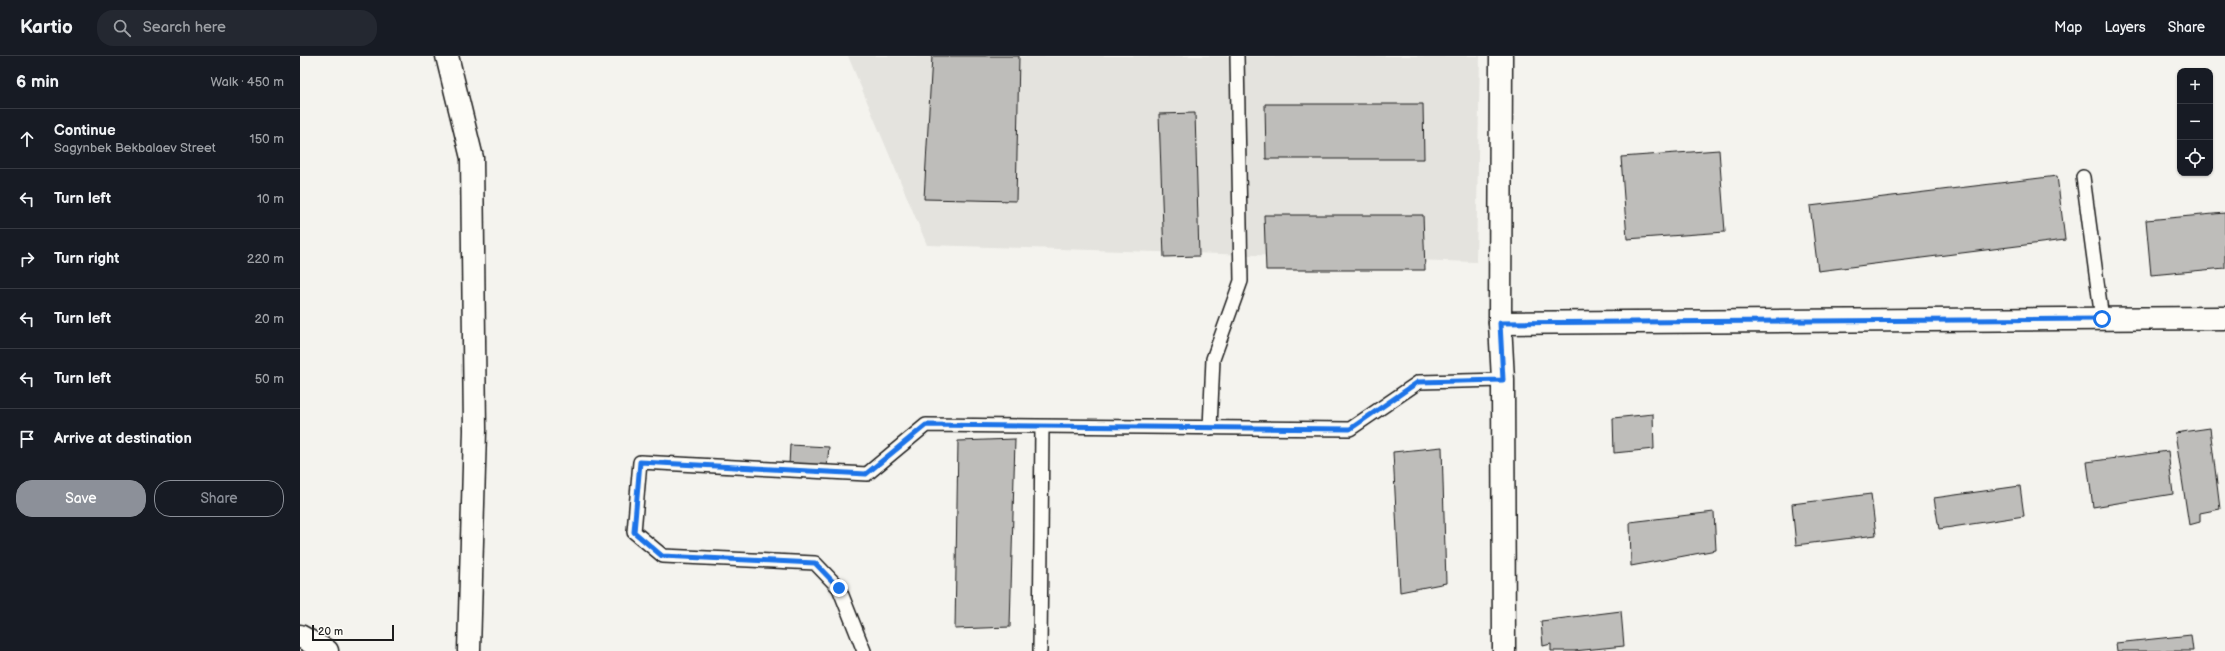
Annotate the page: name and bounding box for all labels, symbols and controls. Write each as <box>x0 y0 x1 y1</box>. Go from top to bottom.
search box <box>97 10 377 46</box>
text: Kartio <box>20 16 73 39</box>
icon: search <box>111 17 133 39</box>
text: Search here <box>143 18 226 37</box>
text: Map <box>2054 19 2082 36</box>
text: Layers <box>2104 19 2146 36</box>
text: Share <box>2168 19 2205 36</box>
map controls <box>2177 68 2213 176</box>
button: + <box>2177 68 2213 104</box>
text: 6 min <box>16 72 59 92</box>
text: Walk · 450 m <box>210 74 284 90</box>
button: − <box>2177 104 2213 140</box>
text: Continue <box>54 121 116 140</box>
icon: ahead <box>16 128 38 150</box>
text: 150 m <box>250 131 284 147</box>
text: Sagynbek Bekbalaev Street <box>54 140 216 156</box>
button: locate <box>2177 140 2213 176</box>
icon: left <box>16 188 38 210</box>
text: Turn left <box>54 189 111 208</box>
text: 10 m <box>257 191 284 207</box>
icon: right <box>16 248 38 270</box>
text: Turn right <box>54 249 119 268</box>
text: 220 m <box>247 251 284 267</box>
icon: left <box>16 308 38 330</box>
text: Turn left <box>54 309 111 328</box>
route start <box>2093 310 2111 328</box>
text: 20 m <box>254 311 284 327</box>
icon: left <box>16 368 38 390</box>
text: Turn left <box>54 369 111 388</box>
text: 50 m <box>255 371 284 387</box>
icon: arrive <box>16 428 38 450</box>
text: Arrive at destination <box>54 429 192 448</box>
button: Save <box>16 480 146 517</box>
button: Share <box>154 480 284 517</box>
route end <box>830 579 848 597</box>
scale bar <box>312 623 394 642</box>
text: 20 m <box>318 625 343 638</box>

